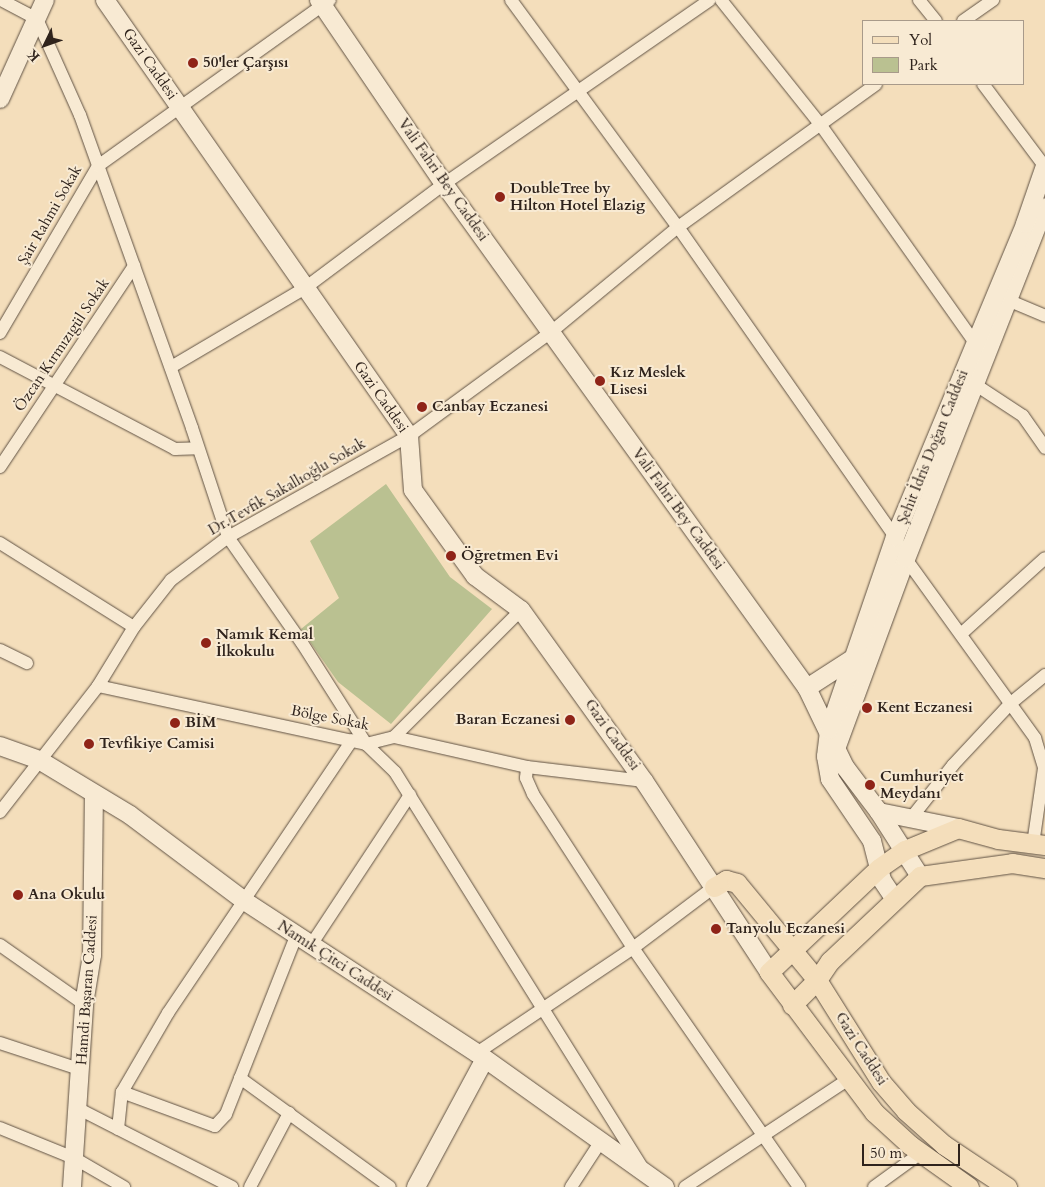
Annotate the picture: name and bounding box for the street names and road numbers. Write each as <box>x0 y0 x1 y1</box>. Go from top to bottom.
street label: Gazi Caddesi <box>119 25 181 103</box>
street label: Vali Fahri Bey Caddesi <box>394 115 492 245</box>
street label: Şair Rahmi Sokak <box>14 162 86 268</box>
street label: Özcan Kırmızıgül Sokak <box>11 275 113 415</box>
street label: Gazi Caddesi <box>350 358 412 436</box>
street label: Şehit İdris Doğan Caddesi <box>894 367 972 527</box>
street label: Dr.Tevfik Sakallıoğlu Sokak <box>205 435 369 539</box>
street label: Vali Fahri Bey Caddesi <box>628 445 728 573</box>
street label: Gazi Caddesi <box>580 696 644 774</box>
street label: Bölge Sokak <box>289 702 371 734</box>
street label: Hamdi Başaran Caddesi <box>73 914 101 1066</box>
street label: Namık Çitci Caddesi <box>274 917 396 1005</box>
street label: Gazi Caddesi <box>831 1009 891 1089</box>

